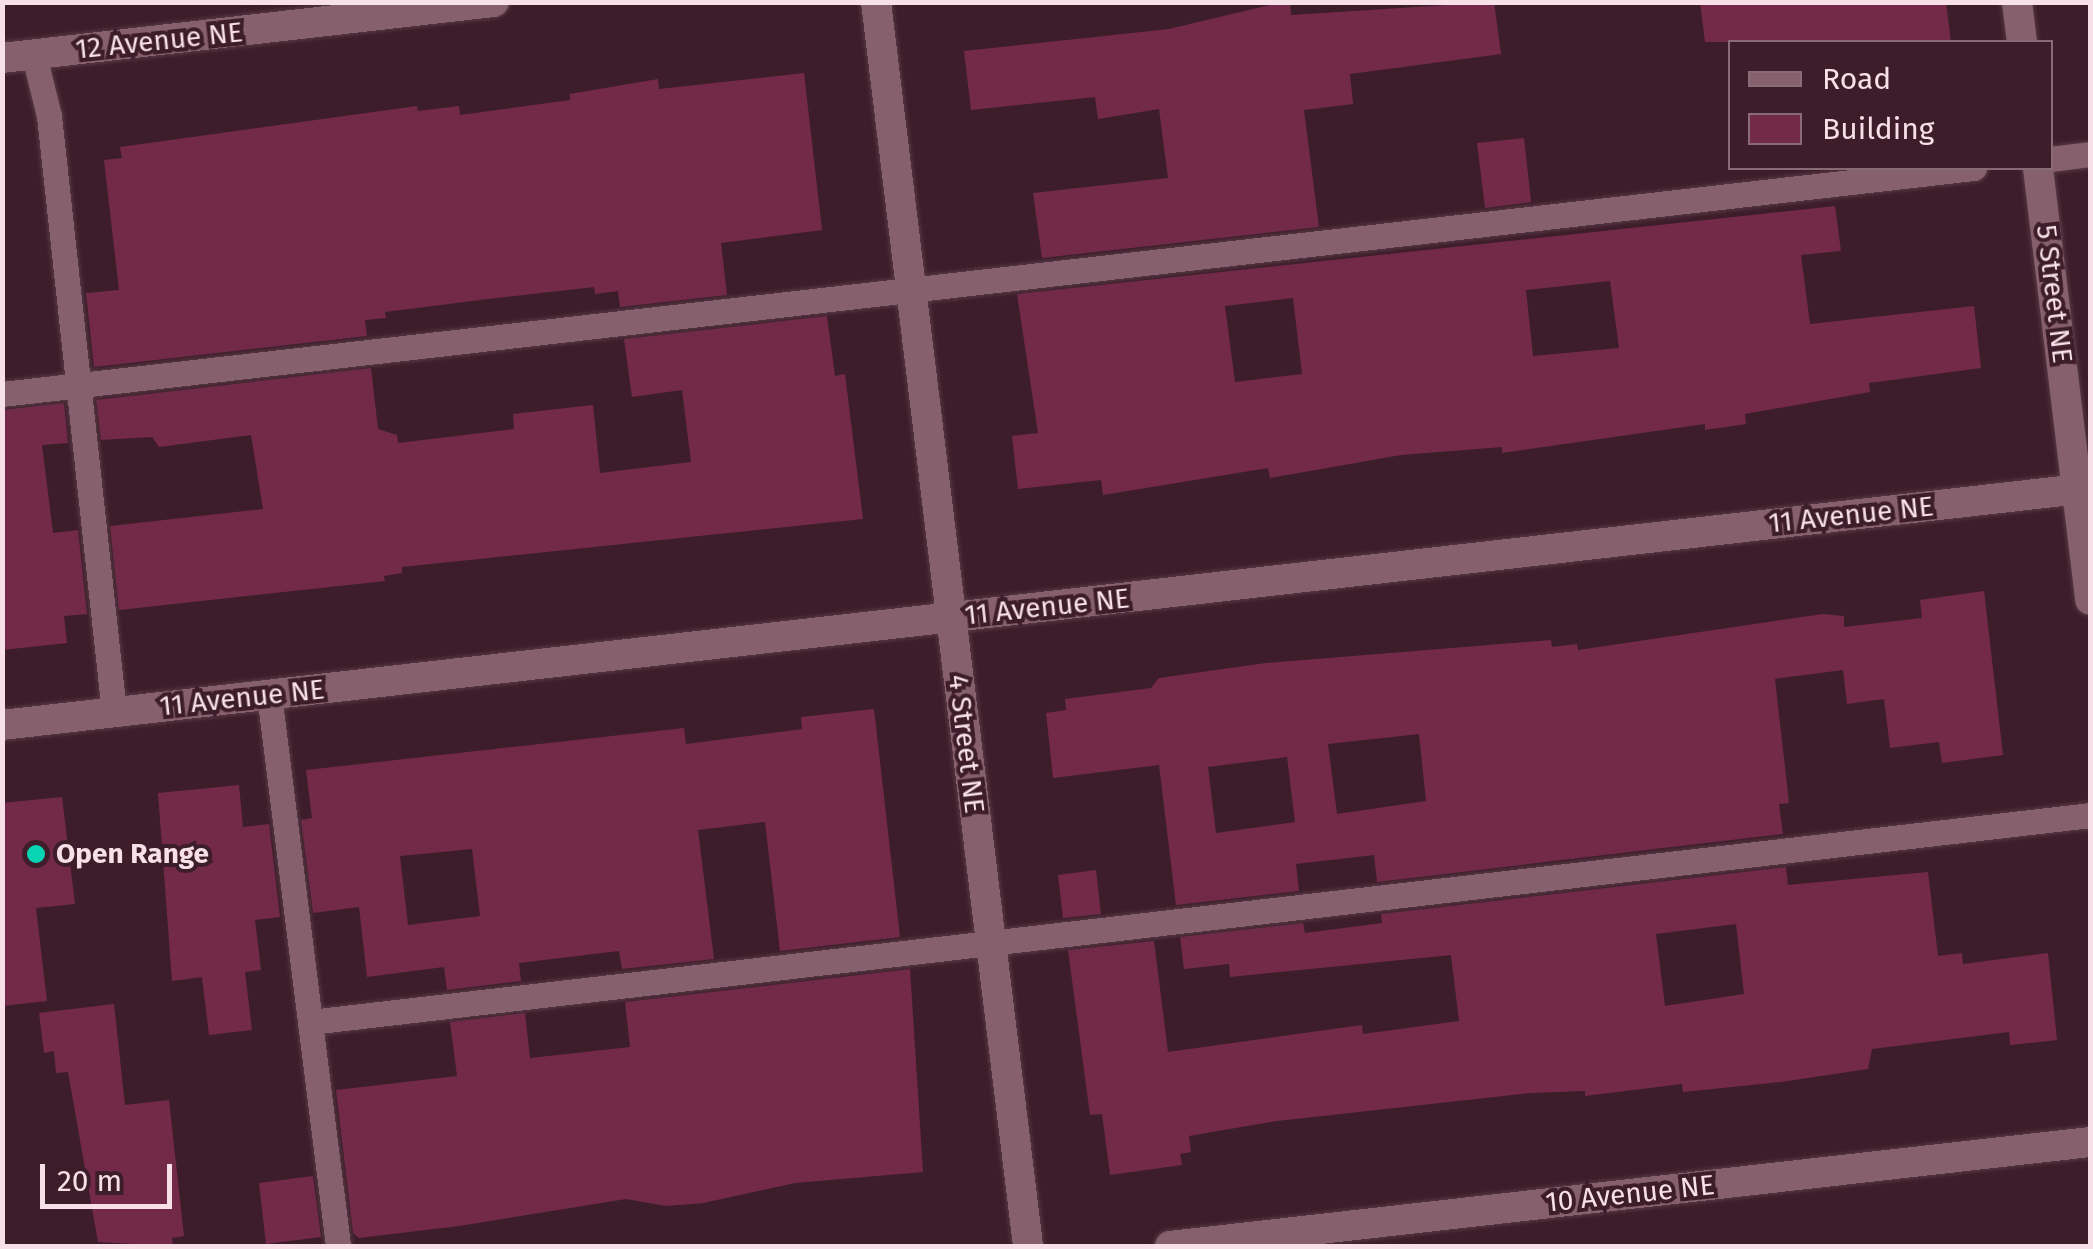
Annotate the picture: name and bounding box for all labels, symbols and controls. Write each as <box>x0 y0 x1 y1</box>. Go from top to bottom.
street label: 12 Avenue NE <box>74 16 244 66</box>
legend <box>1728 40 2053 170</box>
text: Road <box>1822 61 1891 97</box>
text: Building <box>1822 111 1934 147</box>
street label: 5 Street NE <box>2029 223 2079 365</box>
street label: 11 Avenue NE <box>1767 490 1935 540</box>
street label: 11 Avenue NE <box>963 582 1131 632</box>
street label: 11 Avenue NE <box>158 673 326 723</box>
street label: 4 Street NE <box>941 673 991 815</box>
place label: Open Range <box>56 837 209 871</box>
marker: Open Range <box>25 843 47 865</box>
scale bar <box>45 1144 178 1206</box>
text: 20 m <box>57 1163 122 1199</box>
street label: 10 Avenue NE <box>1544 1168 1716 1220</box>

